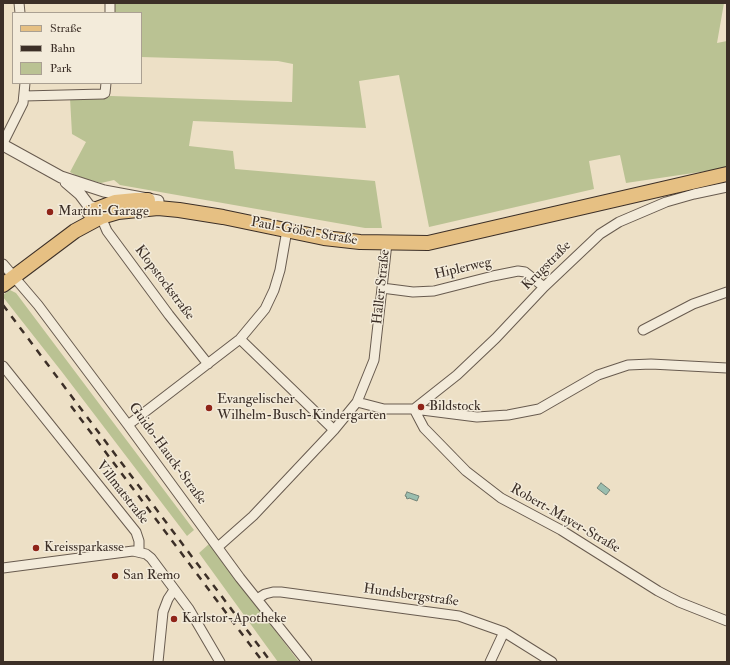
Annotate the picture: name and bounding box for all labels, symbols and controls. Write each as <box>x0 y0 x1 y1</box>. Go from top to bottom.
legend <box>12 12 142 84</box>
text: Straße <box>50 21 81 36</box>
text: Bahn <box>50 41 75 56</box>
text: Park <box>50 61 72 76</box>
place label: Martini-Garage <box>58 204 149 220</box>
marker: Martini-Garage <box>45 207 55 217</box>
street label: Paul-Göbel-Straße <box>249 214 359 250</box>
street label: Krugstraße <box>519 238 575 294</box>
street label: Klopstockstraße <box>130 242 198 324</box>
street label: Haller Straße <box>370 249 394 325</box>
street label: Hiplerweg <box>433 254 493 284</box>
place label: Evangelischer Wilhelm-Busch-Kindergarten <box>217 392 386 424</box>
place label: Bildstock <box>429 399 481 415</box>
street label: Guido-Hauck-Straße <box>124 400 210 508</box>
marker: Bildstock <box>416 402 426 412</box>
marker: Evangelischer Wilhelm-Busch-Kindergarten <box>204 403 214 413</box>
street label: Villmatstraße <box>92 458 152 528</box>
street label: Robert-Mayer-Straße <box>507 481 623 557</box>
place label: Kreissparkasse <box>44 540 124 556</box>
marker: Kreissparkasse <box>31 543 41 553</box>
place label: San Remo <box>123 568 180 584</box>
marker: San Remo <box>110 571 120 581</box>
street label: Hundsbergstraße <box>362 581 460 611</box>
place label: Karlstor-Apotheke <box>182 611 286 627</box>
marker: Karlstor-Apotheke <box>169 614 179 624</box>

